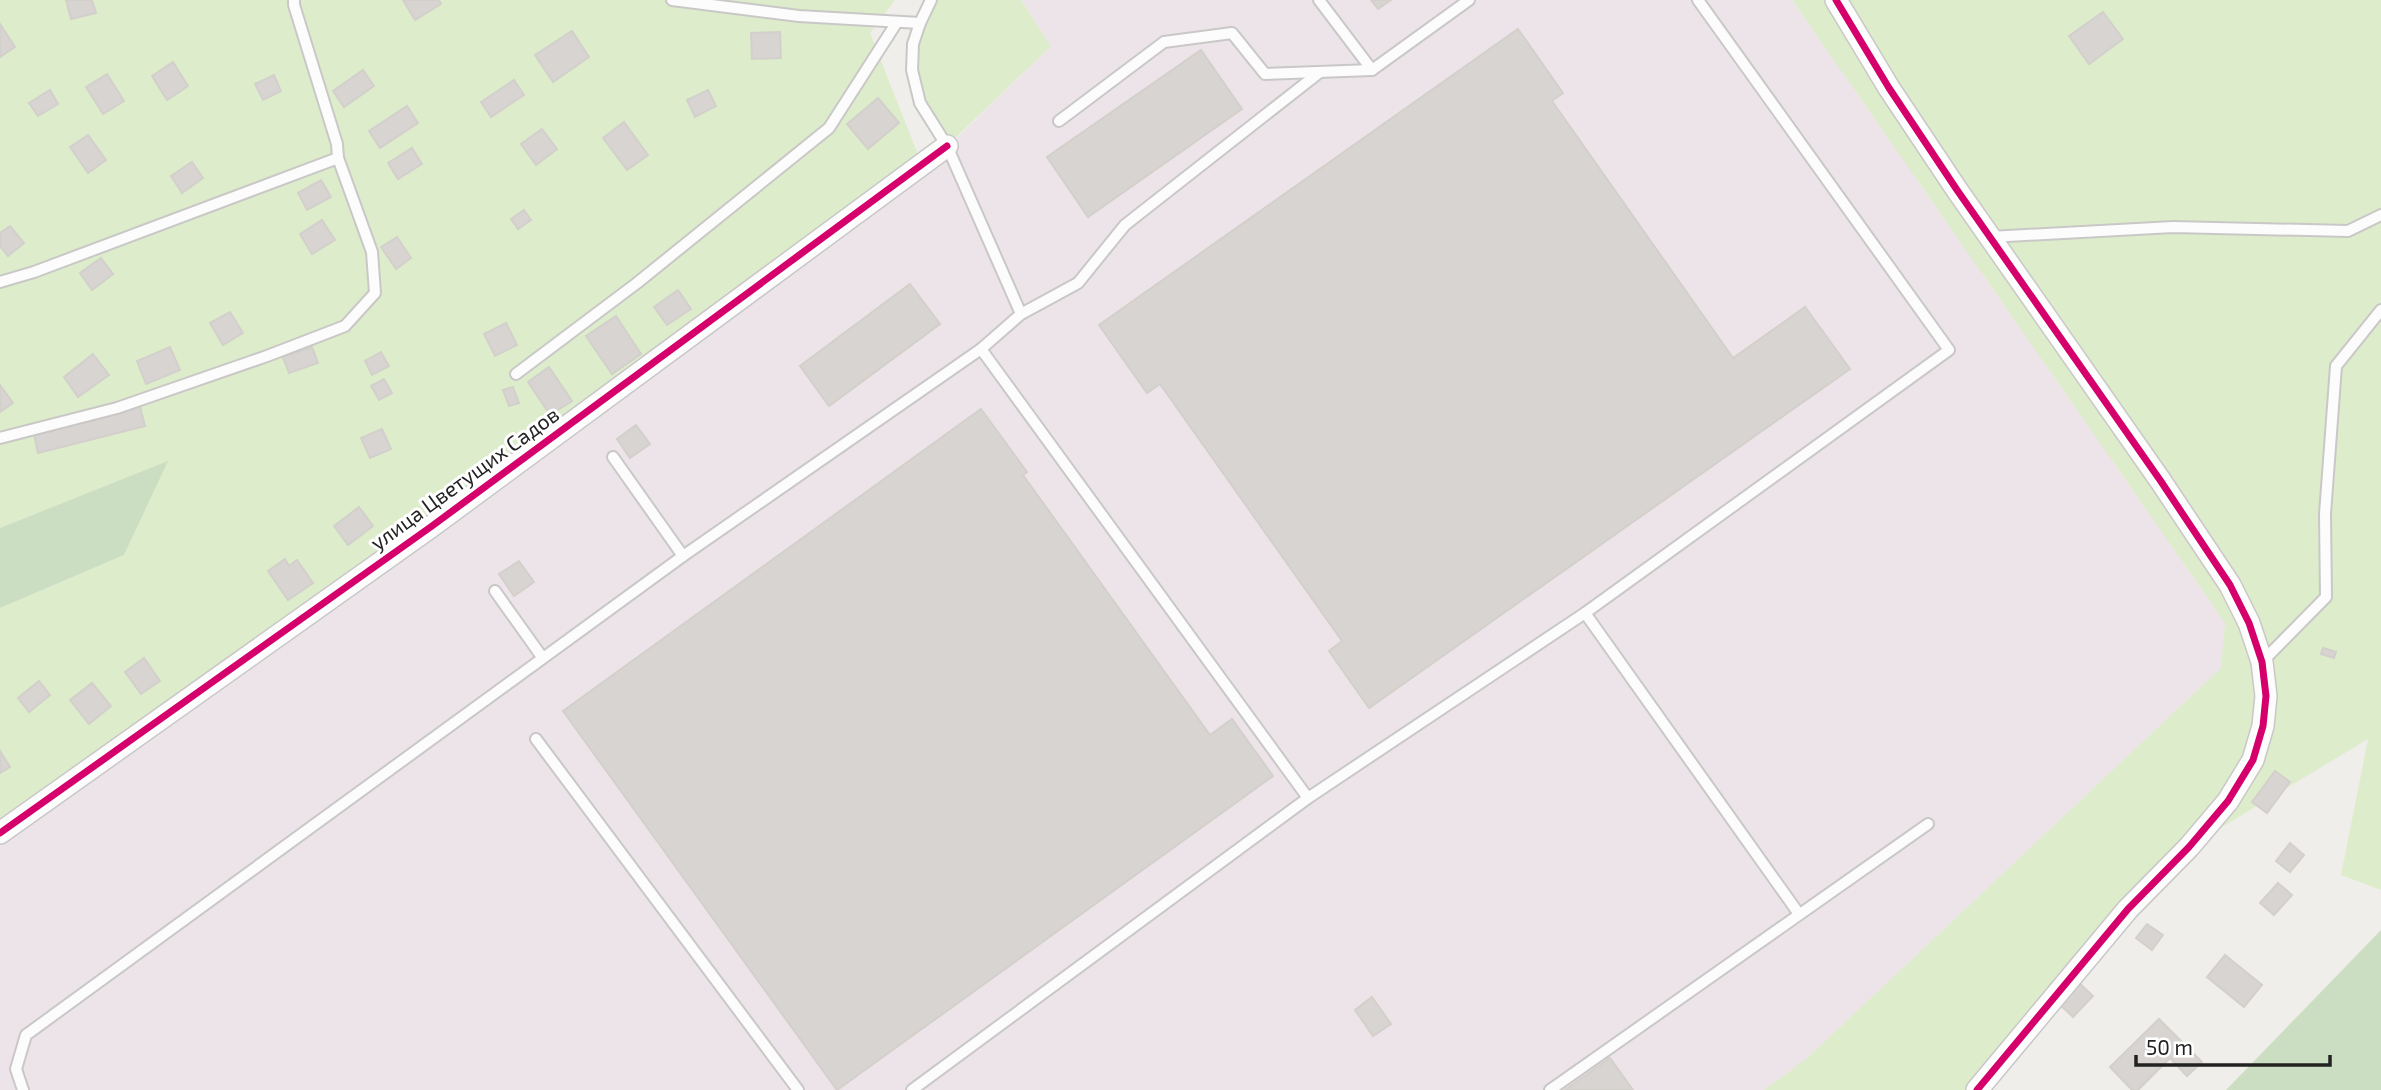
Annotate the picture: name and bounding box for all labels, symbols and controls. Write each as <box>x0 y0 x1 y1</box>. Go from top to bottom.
street label: улица Цветущих Садов <box>365 401 564 555</box>
scale bar <box>2136 1024 2330 1068</box>
text: 50 m <box>2146 1034 2193 1059</box>

